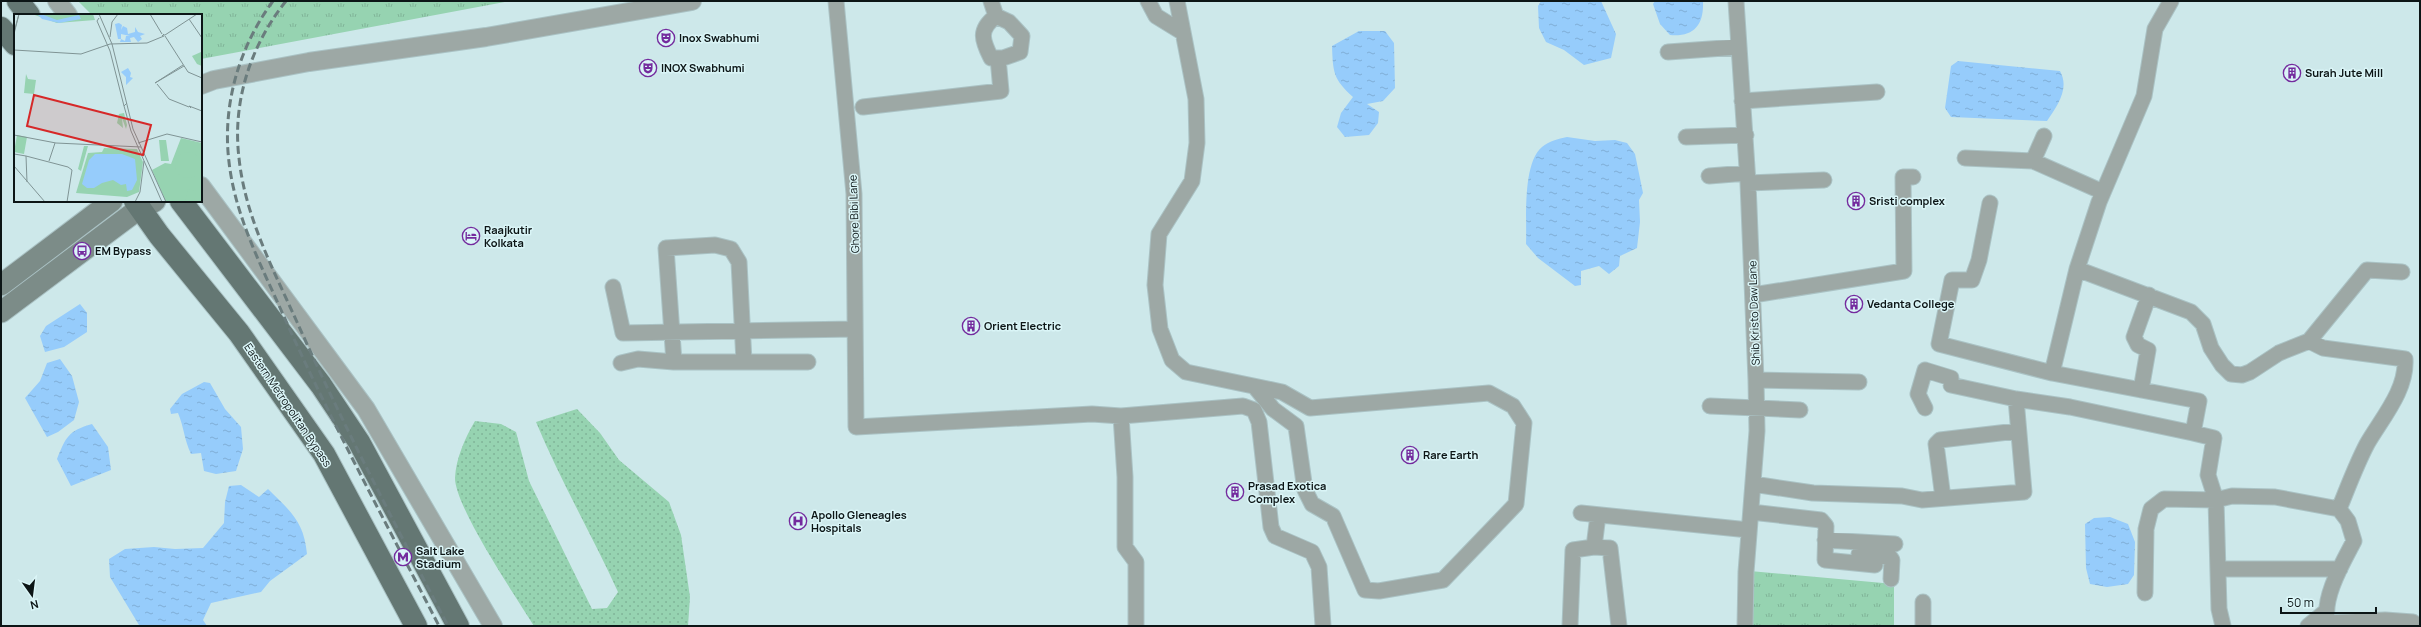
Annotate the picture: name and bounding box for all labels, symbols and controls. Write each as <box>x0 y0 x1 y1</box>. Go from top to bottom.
inset map <box>14 14 202 202</box>
theatre icon: Inox Swabhumi <box>656 28 676 48</box>
place label: Inox Swabhumi <box>679 30 759 45</box>
theatre icon: INOX Swabhumi <box>638 58 658 78</box>
place label: INOX Swabhumi <box>661 60 745 75</box>
building icon: Surah Jute Mill <box>2282 63 2302 83</box>
place label: Surah Jute Mill <box>2305 65 2383 80</box>
street label: Ghore Bibi Lane <box>845 174 862 254</box>
building icon: Sristi complex <box>1846 191 1866 211</box>
place label: Sristi complex <box>1869 193 1945 208</box>
place label: Raajkutir Kolkata <box>484 222 533 250</box>
hotel icon: Raajkutir Kolkata <box>461 226 481 246</box>
bus stop icon: EM Bypass <box>72 241 92 261</box>
place label: EM Bypass <box>95 243 151 258</box>
street label: Shib Kristo Daw Lane <box>1744 260 1763 366</box>
building icon: Vedanta College <box>1844 294 1864 314</box>
place label: Vedanta College <box>1867 296 1955 311</box>
building icon: Orient Electric <box>961 316 981 336</box>
place label: Orient Electric <box>984 318 1061 333</box>
street label: Eastern Metropolitan Bypass <box>241 340 336 470</box>
building icon: Rare Earth <box>1400 445 1420 465</box>
place label: Rare Earth <box>1423 447 1479 462</box>
place label: Prasad Exotica Complex <box>1248 478 1326 506</box>
building icon: Prasad Exotica Complex <box>1225 482 1245 502</box>
place label: Apollo Gleneagles Hospitals <box>811 507 907 535</box>
hospital icon: Apollo Gleneagles Hospitals <box>788 511 808 531</box>
place label: Salt Lake Stadium <box>416 543 465 571</box>
metro station icon: Salt Lake Stadium <box>393 547 413 567</box>
north arrow <box>12 575 52 615</box>
scale bar <box>2281 589 2376 615</box>
text: 50 m <box>2287 594 2314 611</box>
text: N <box>29 597 40 613</box>

